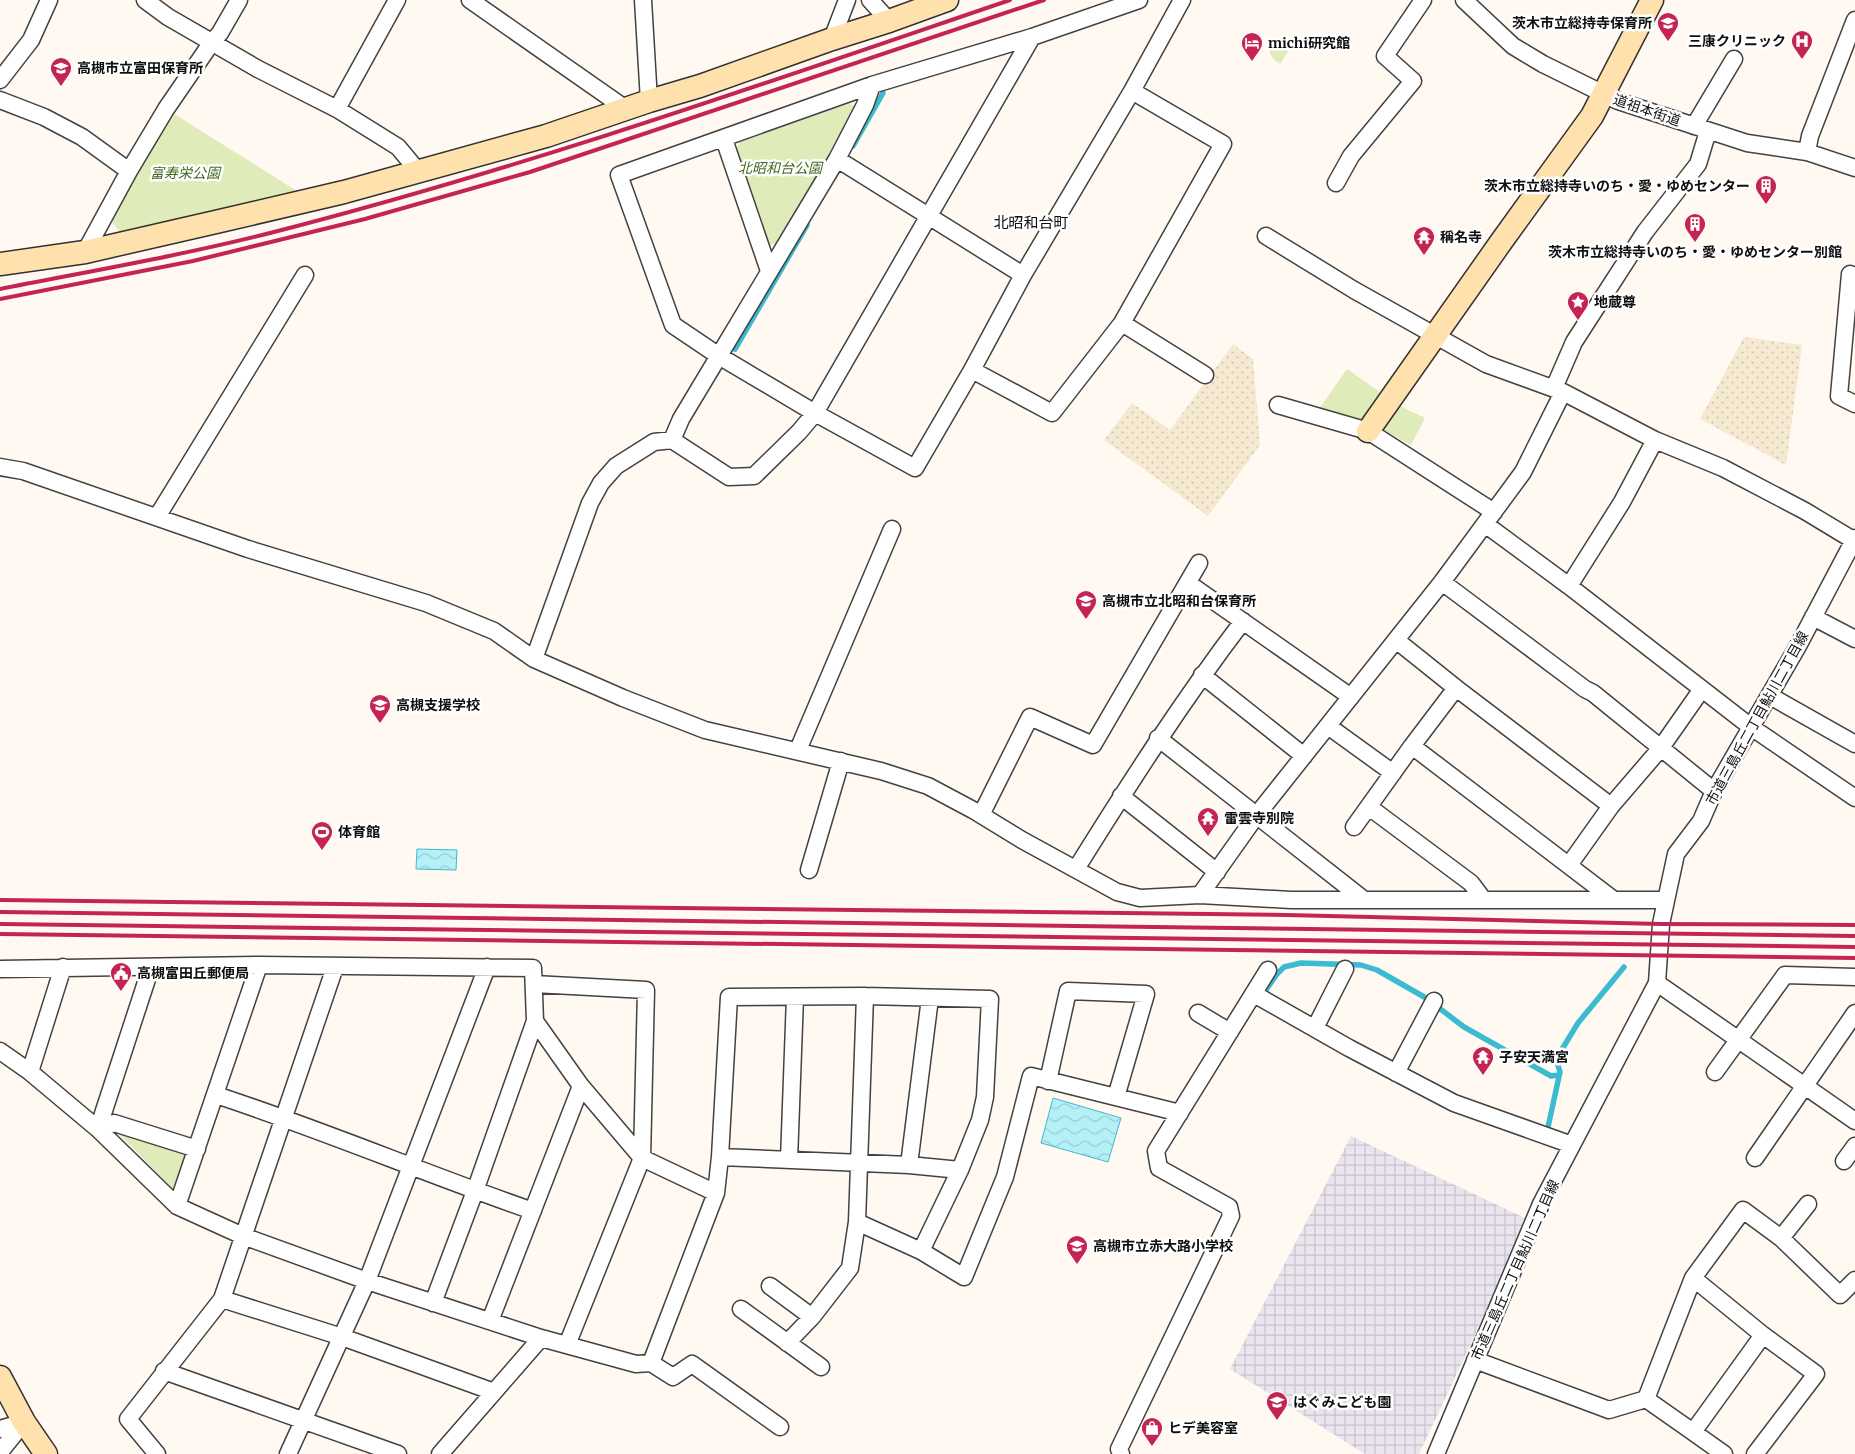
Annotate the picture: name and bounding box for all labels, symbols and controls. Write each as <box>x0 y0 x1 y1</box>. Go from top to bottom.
school or university icon: 茨木市立総持寺保育所 <box>1656 11 1680 42</box>
place label: 茨木市立総持寺保育所 <box>1512 14 1652 32</box>
hospital icon: 三康クリニック <box>1790 29 1814 60</box>
hotel icon: michi研究館 <box>1240 31 1264 62</box>
place label: 三康クリニック <box>1688 32 1786 50</box>
place label: michi研究館 <box>1268 34 1350 52</box>
school or university icon: 高槻市立富田保育所 <box>49 56 73 87</box>
place label: 高槻市立富田保育所 <box>77 59 203 77</box>
street label: 道祖本街道 <box>1611 90 1683 130</box>
park label: 北昭和台公園 <box>738 159 824 177</box>
park label: 富寿栄公園 <box>150 164 222 182</box>
building icon: 茨木市立総持寺いのち・愛・ゆめセンター <box>1754 174 1778 205</box>
place label: 茨木市立総持寺いのち・愛・ゆめセンター <box>1484 177 1750 195</box>
building icon: 茨木市立総持寺いのち・愛・ゆめセンター別館 <box>1683 212 1707 243</box>
district label: 北昭和台町 <box>993 213 1069 232</box>
temple icon: 稱名寺 <box>1412 225 1436 256</box>
place label: 稱名寺 <box>1440 228 1482 246</box>
place label: 茨木市立総持寺いのち・愛・ゆめセンター別館 <box>1548 243 1842 261</box>
place icon: 地蔵尊 <box>1566 290 1590 321</box>
place label: 地蔵尊 <box>1594 293 1636 311</box>
school or university icon: 高槻市立北昭和台保育所 <box>1074 589 1098 620</box>
place label: 高槻市立北昭和台保育所 <box>1102 592 1256 610</box>
street label: 市道三島丘二丁目鮎川二丁目線 <box>1702 628 1812 808</box>
school or university icon: 高槻支援学校 <box>368 693 392 724</box>
place label: 高槻支援学校 <box>396 696 480 714</box>
temple icon: 雷雲寺別院 <box>1196 806 1220 837</box>
place label: 雷雲寺別院 <box>1224 809 1294 827</box>
sports icon: 体育館 <box>310 820 334 851</box>
place label: 体育館 <box>338 823 380 841</box>
public building icon: 高槻富田丘郵便局 <box>109 961 133 992</box>
place label: 高槻富田丘郵便局 <box>137 964 249 982</box>
temple icon: 子安天満宮 <box>1471 1045 1495 1076</box>
place label: 子安天満宮 <box>1499 1048 1569 1066</box>
street label: 市道三島丘二丁目鮎川二丁目線 <box>1467 1177 1563 1363</box>
school or university icon: 高槻市立赤大路小学校 <box>1065 1234 1089 1265</box>
place label: 高槻市立赤大路小学校 <box>1093 1237 1233 1255</box>
school or university icon: はぐみこども園 <box>1265 1390 1289 1421</box>
place label: はぐみこども園 <box>1293 1393 1391 1411</box>
shop icon: ヒデ美容室 <box>1140 1416 1164 1447</box>
place label: ヒデ美容室 <box>1168 1419 1238 1437</box>

